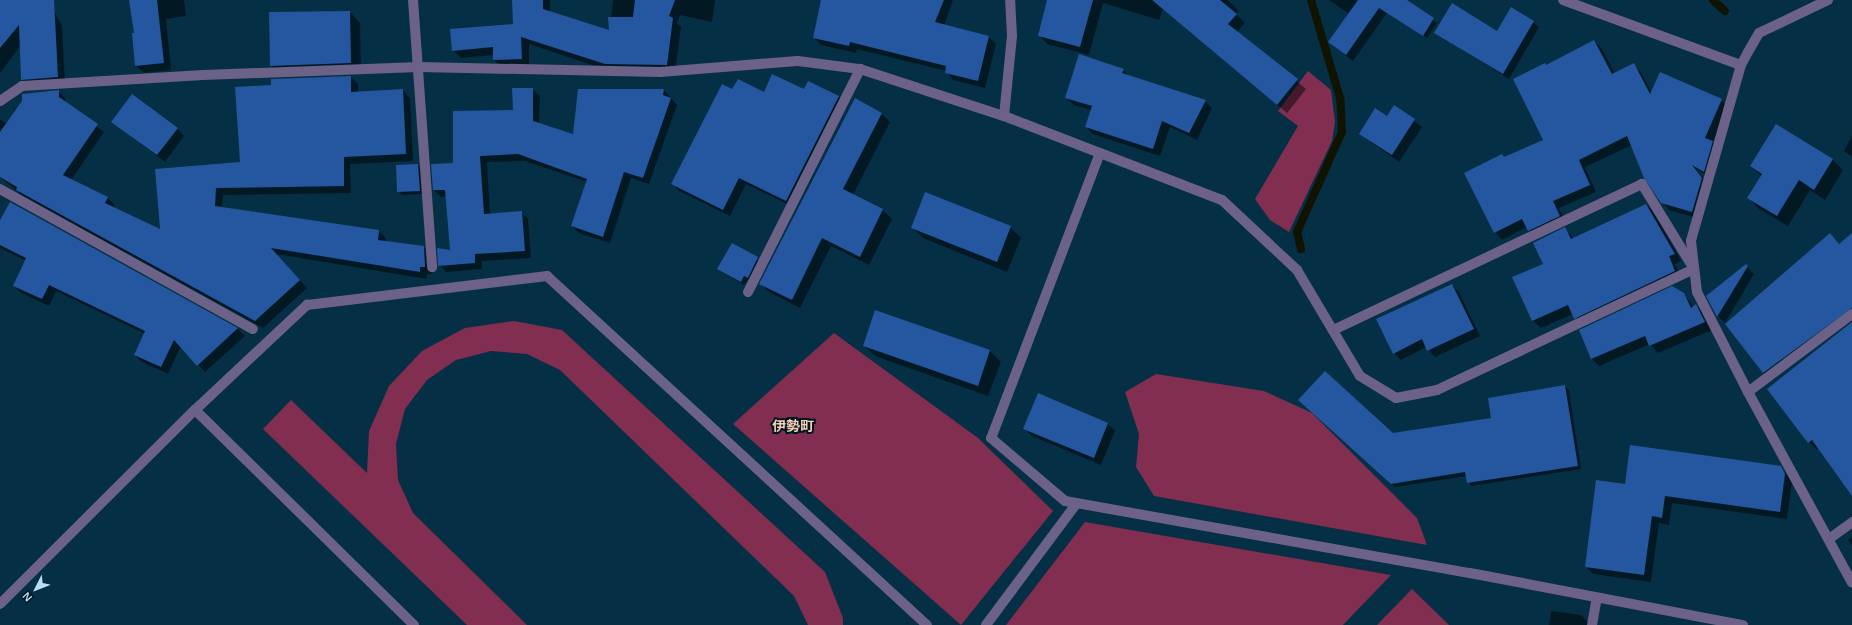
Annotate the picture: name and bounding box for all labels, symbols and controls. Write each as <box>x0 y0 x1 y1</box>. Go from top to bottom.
district label: 伊勢町 <box>772 418 814 434</box>
north arrow <box>16 569 56 609</box>
text: N <box>20 590 34 604</box>

